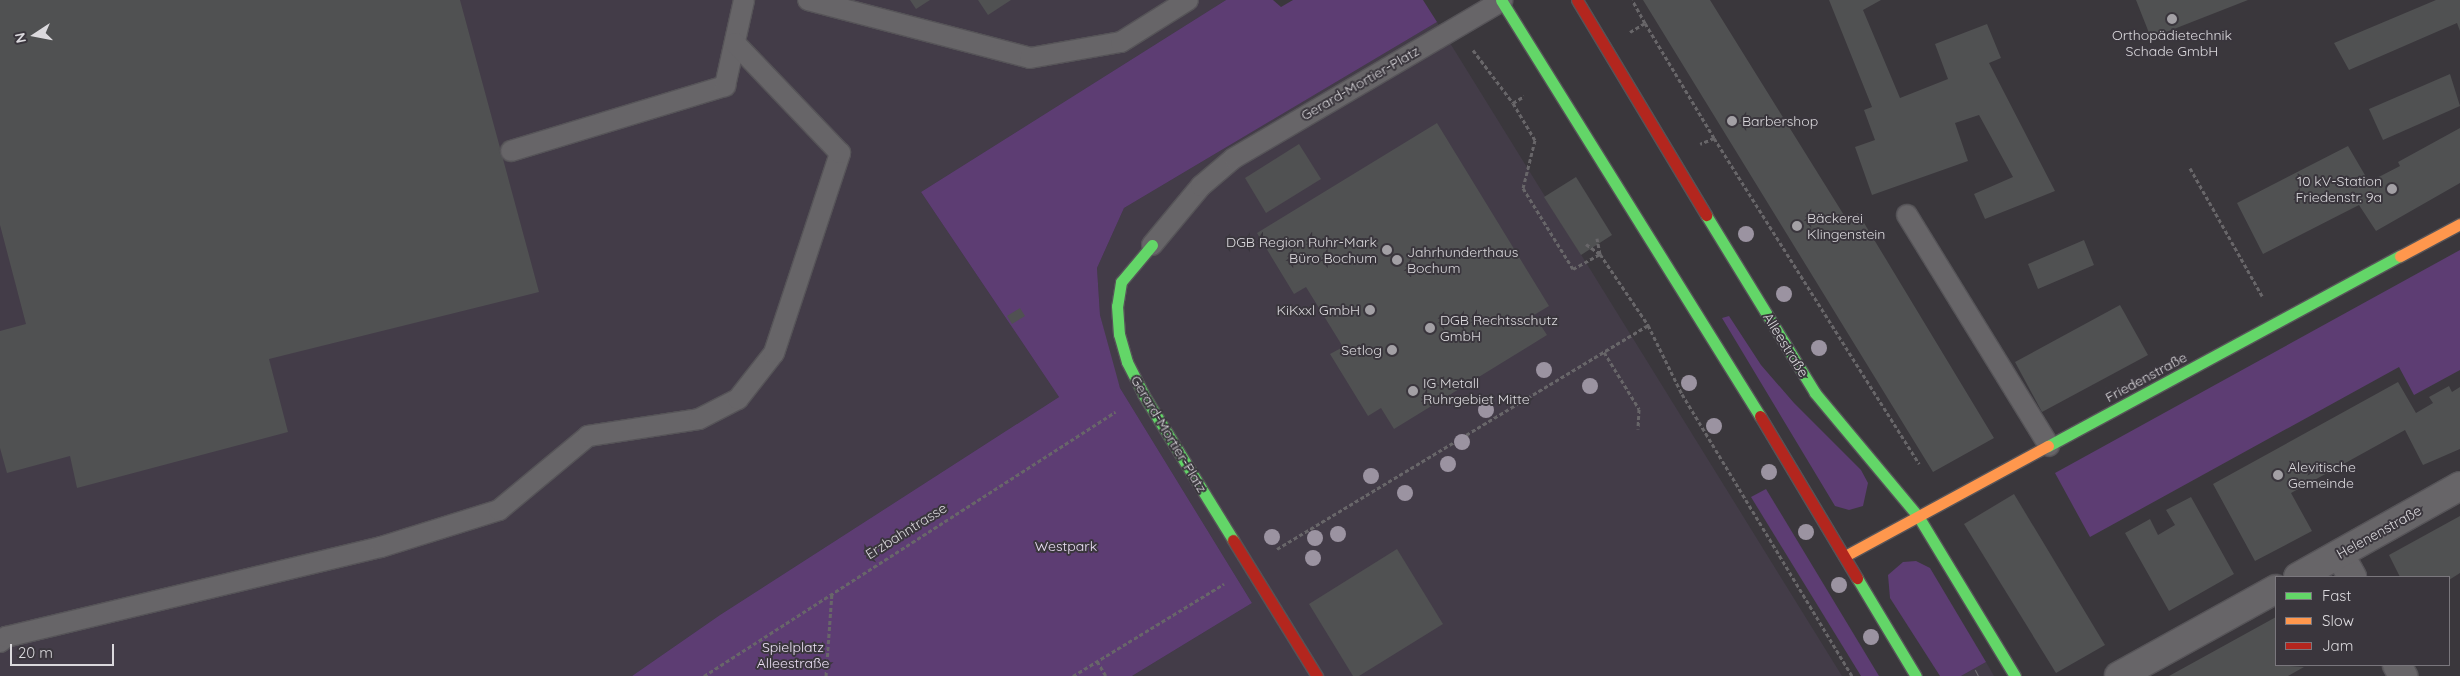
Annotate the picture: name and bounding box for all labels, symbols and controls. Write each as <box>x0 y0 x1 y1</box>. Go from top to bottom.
north arrow <box>10 10 60 60</box>
marker: Orthopädietechnik Schade GmbH <box>2166 13 2178 25</box>
place label: Orthopädietechnik Schade GmbH <box>2112 27 2232 59</box>
text: N <box>10 31 30 45</box>
street label: Gerard-Mortier-Platz <box>1298 42 1422 124</box>
place label: Barbershop <box>1742 113 1818 129</box>
marker: Barbershop <box>1726 115 1738 127</box>
place label: 10 kV-Station Friedenstr. 9a <box>2296 173 2382 206</box>
marker: 10 kV-Station Friedenstr. 9a <box>2386 183 2398 195</box>
place label: Bäckerei Klingenstein <box>1807 210 1885 242</box>
marker: Bäckerei Klingenstein <box>1791 220 1803 232</box>
place label: DGB Region Ruhr-Mark Büro Bochum <box>1226 234 1377 266</box>
marker: DGB Region Ruhr-Mark Büro Bochum <box>1381 244 1393 256</box>
place label: Jahrhunderthaus Bochum <box>1407 244 1518 276</box>
marker: Jahrhunderthaus Bochum <box>1391 254 1403 266</box>
place label: KiKxxl GmbH <box>1276 302 1360 318</box>
marker: KiKxxl GmbH <box>1364 304 1376 316</box>
street label: Alleestraße <box>1760 310 1812 380</box>
place label: DGB Rechtsschutz GmbH <box>1440 312 1558 344</box>
marker: DGB Rechtsschutz GmbH <box>1424 322 1436 334</box>
place label: Setlog <box>1341 342 1382 358</box>
marker: Setlog <box>1386 344 1398 356</box>
street label: Friedenstraße <box>2102 348 2190 406</box>
street label: Gerard-Mortier-Platz <box>1127 372 1211 496</box>
place label: IG Metall Ruhrgebiet Mitte <box>1423 375 1530 408</box>
marker: IG Metall Ruhrgebiet Mitte <box>1407 385 1419 397</box>
place label: Alevitische Gemeinde <box>2288 459 2356 492</box>
marker: Alevitische Gemeinde <box>2272 469 2284 481</box>
street label: Erzbahntrasse <box>862 499 950 563</box>
street label: Helenenstraße <box>2334 502 2424 562</box>
park label: Westpark <box>1035 538 1097 554</box>
legend <box>2275 576 2450 666</box>
text: Fast <box>2322 586 2351 605</box>
text: Slow <box>2322 611 2354 630</box>
scale bar <box>12 634 116 666</box>
text: Jam <box>2322 636 2353 655</box>
park label: Spielplatz Alleestraße <box>757 639 829 672</box>
text: 20 m <box>18 643 53 662</box>

